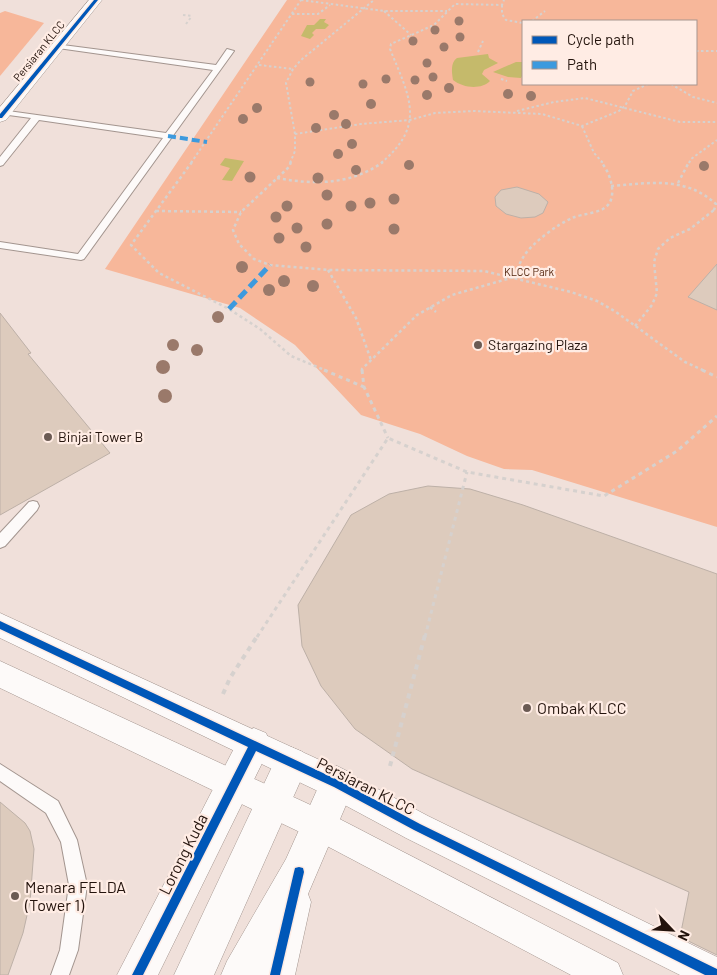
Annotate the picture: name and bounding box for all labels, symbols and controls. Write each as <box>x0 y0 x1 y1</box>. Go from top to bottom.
street label: Persiaran KLCC <box>10 18 67 83</box>
legend <box>522 20 697 85</box>
text: Cycle path <box>567 30 634 48</box>
text: Path <box>567 55 597 73</box>
park label: KLCC Park <box>504 265 555 278</box>
place label: Stargazing Plaza <box>488 336 588 353</box>
marker: Stargazing Plaza <box>472 339 484 351</box>
place label: Binjai Tower B <box>58 428 143 445</box>
marker: Binjai Tower B <box>42 431 54 443</box>
place label: Ombak KLCC <box>537 698 627 717</box>
marker: Ombak KLCC <box>521 702 533 714</box>
street label: Persiaran KLCC <box>314 753 418 818</box>
street label: Lorong Kuda <box>154 810 211 897</box>
place label: Menara FELDA (Tower 1) <box>24 877 126 914</box>
marker: Menara FELDA (Tower 1) <box>9 890 21 902</box>
north arrow <box>647 905 697 955</box>
text: N <box>675 928 694 944</box>

